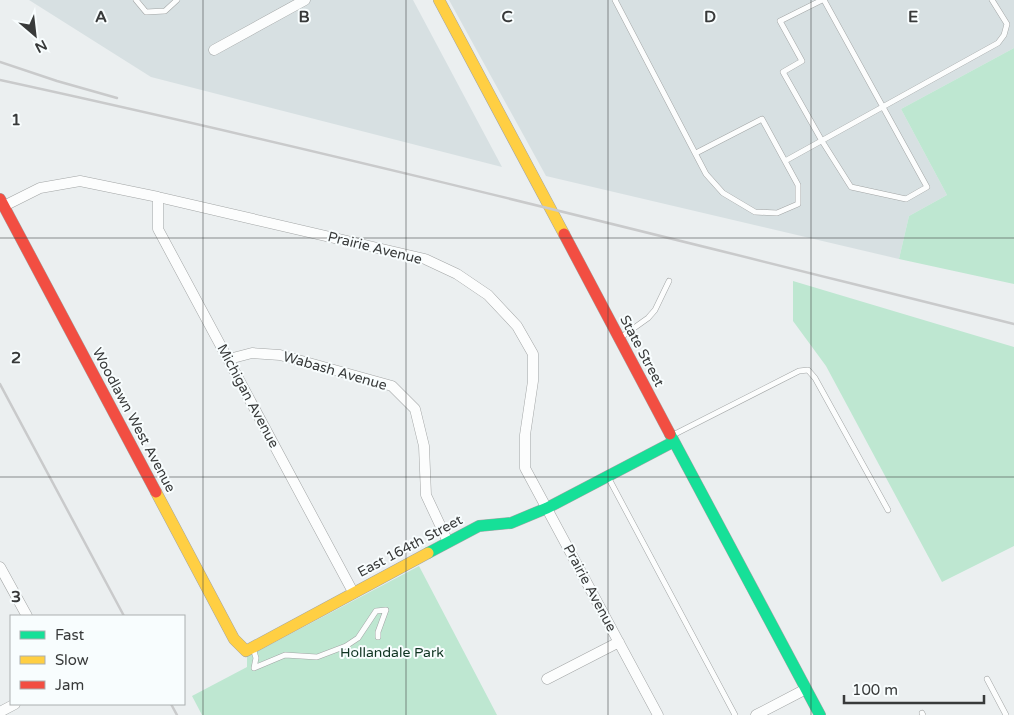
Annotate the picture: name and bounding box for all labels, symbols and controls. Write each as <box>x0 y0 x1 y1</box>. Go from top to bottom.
text: A <box>95 7 107 27</box>
text: B <box>298 7 310 27</box>
text: C <box>501 7 513 27</box>
text: D <box>704 7 716 27</box>
text: E <box>908 7 918 27</box>
north arrow <box>10 10 60 60</box>
text: N <box>32 36 50 56</box>
text: 1 <box>11 110 21 130</box>
street label: Prairie Avenue <box>326 228 424 268</box>
street label: State Street <box>616 312 668 390</box>
street label: Michigan Avenue <box>213 341 283 451</box>
street label: Woodlawn West Avenue <box>89 345 179 495</box>
text: 2 <box>11 348 21 368</box>
street label: Wabash Avenue <box>281 348 389 394</box>
street label: East 164th Street <box>355 511 466 581</box>
street label: Prairie Avenue <box>560 541 620 635</box>
text: 3 <box>11 587 21 607</box>
legend <box>10 615 185 705</box>
text: Fast <box>55 626 85 644</box>
park label: Hollandale Park <box>340 644 444 661</box>
text: Slow <box>55 651 89 669</box>
scale bar <box>844 672 984 704</box>
text: Jam <box>55 676 84 694</box>
text: 100 m <box>852 681 898 699</box>

